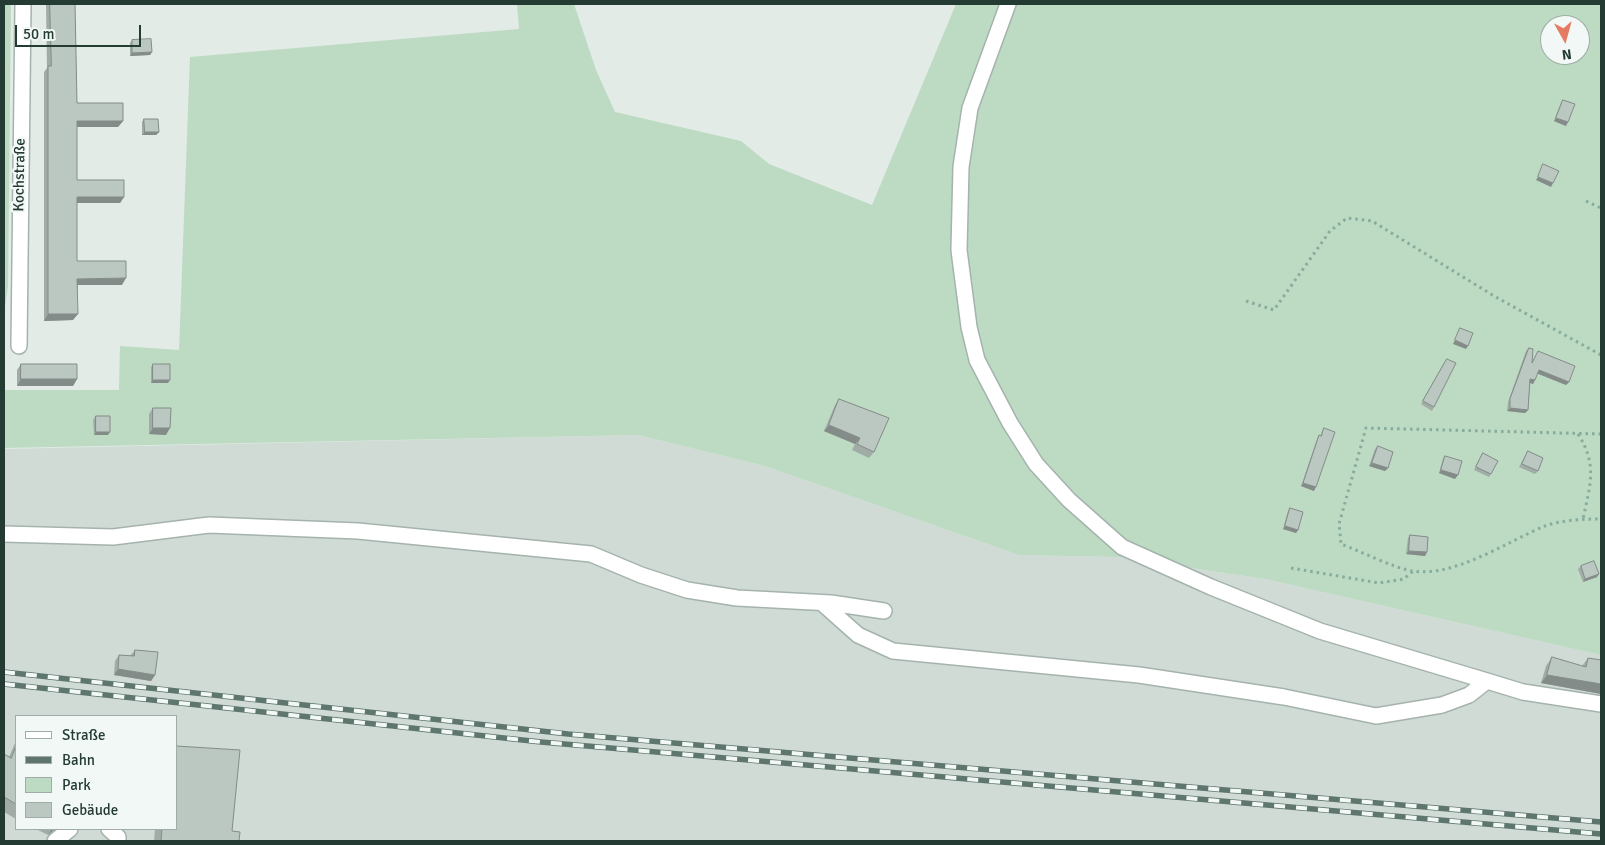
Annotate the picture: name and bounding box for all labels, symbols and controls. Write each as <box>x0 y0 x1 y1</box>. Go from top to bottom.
scale bar <box>18 15 144 47</box>
north arrow <box>1540 15 1590 65</box>
text: 50 m <box>23 25 54 43</box>
text: N <box>1561 45 1573 63</box>
street label: Kochstraße <box>10 138 30 212</box>
legend <box>15 715 178 830</box>
text: Straße <box>62 726 106 744</box>
text: Bahn <box>62 751 95 769</box>
text: Park <box>62 776 91 794</box>
text: Gebäude <box>62 801 118 819</box>

